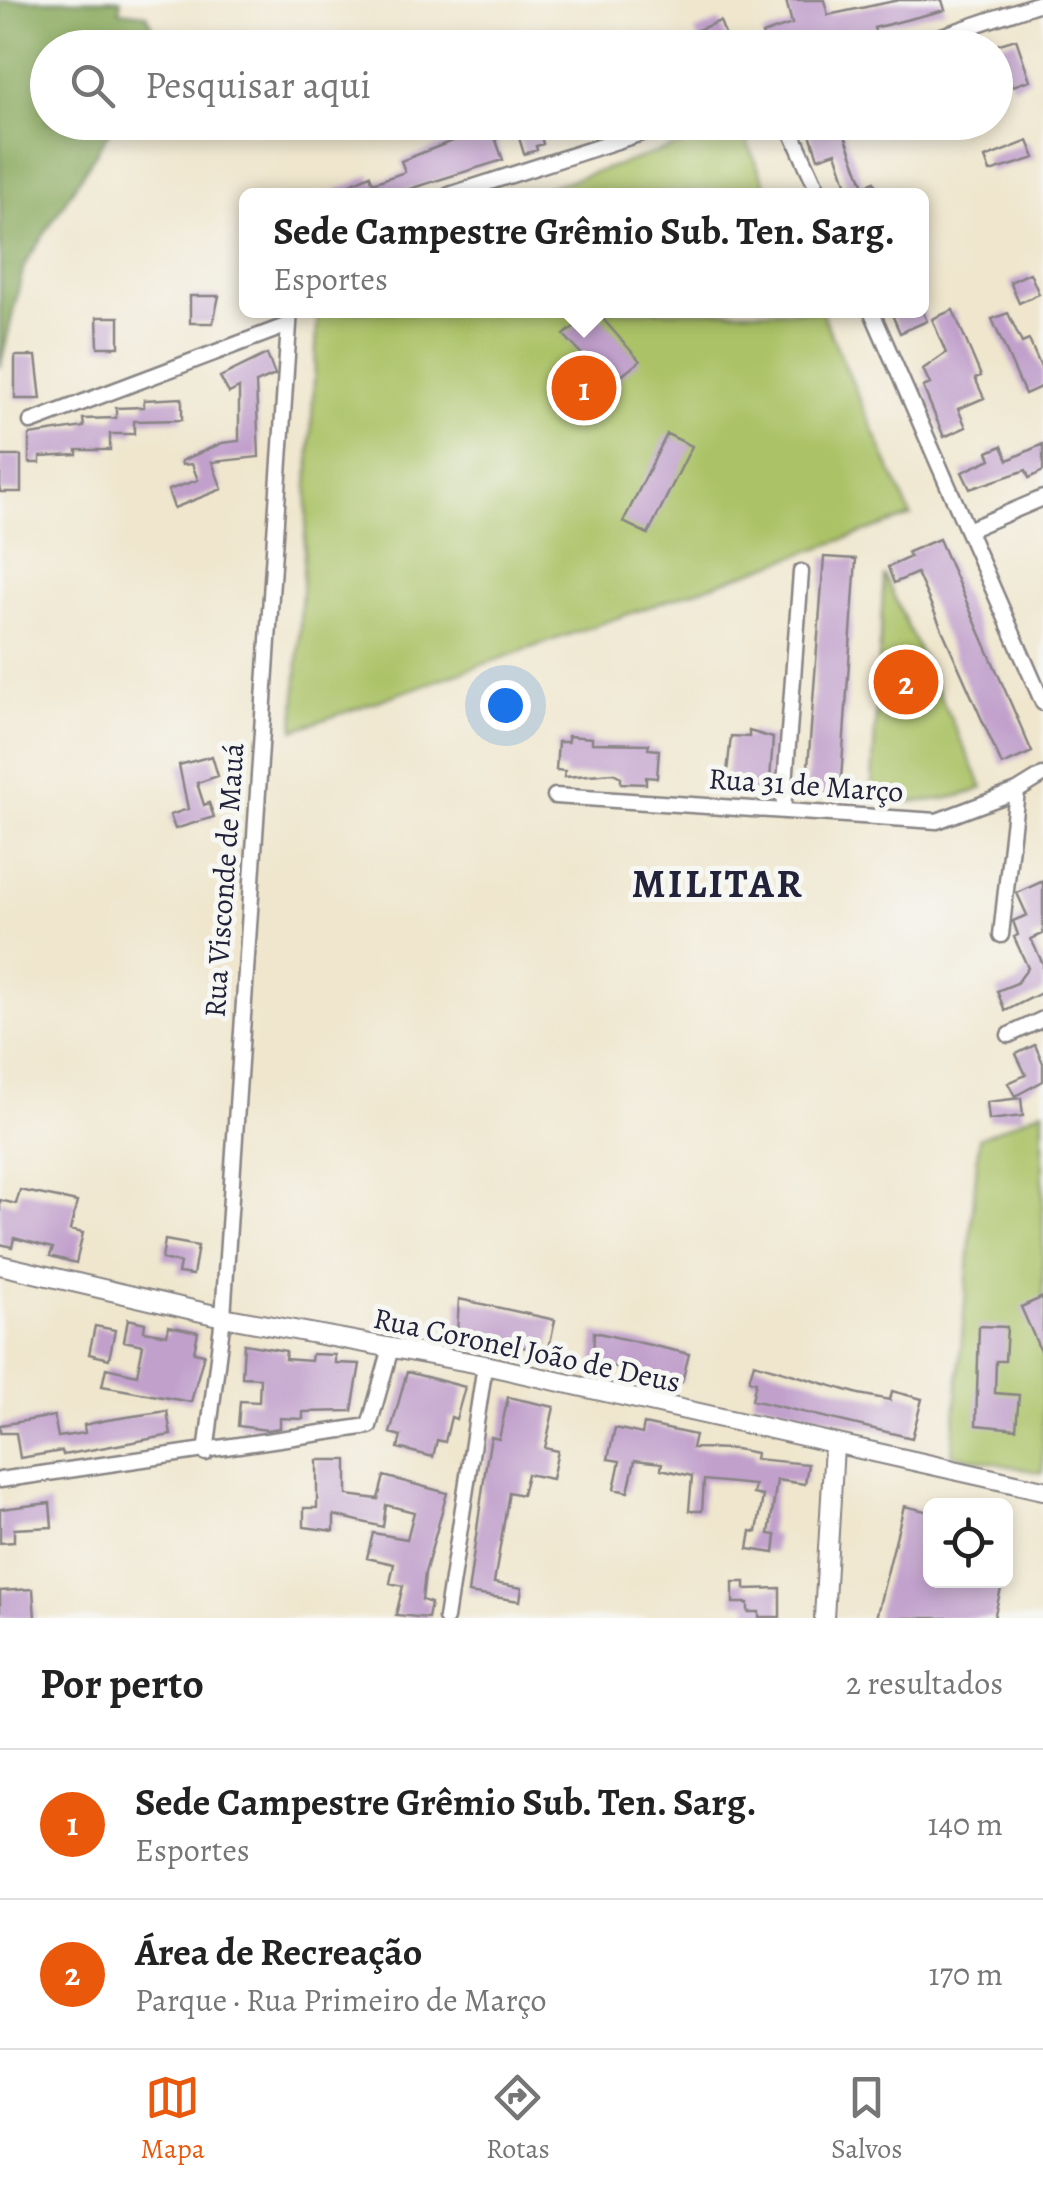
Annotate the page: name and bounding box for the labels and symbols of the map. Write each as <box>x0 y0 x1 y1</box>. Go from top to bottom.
pin: 1 <box>552 350 616 426</box>
pin: 2 <box>874 644 938 720</box>
your location <box>480 680 531 731</box>
street label: Rua Visconde de Mauá <box>194 741 254 1019</box>
street label: Rua 31 de Março <box>707 758 905 812</box>
district label: MILITAR <box>632 856 804 911</box>
street label: Rua Coronel João de Deus <box>370 1298 684 1402</box>

